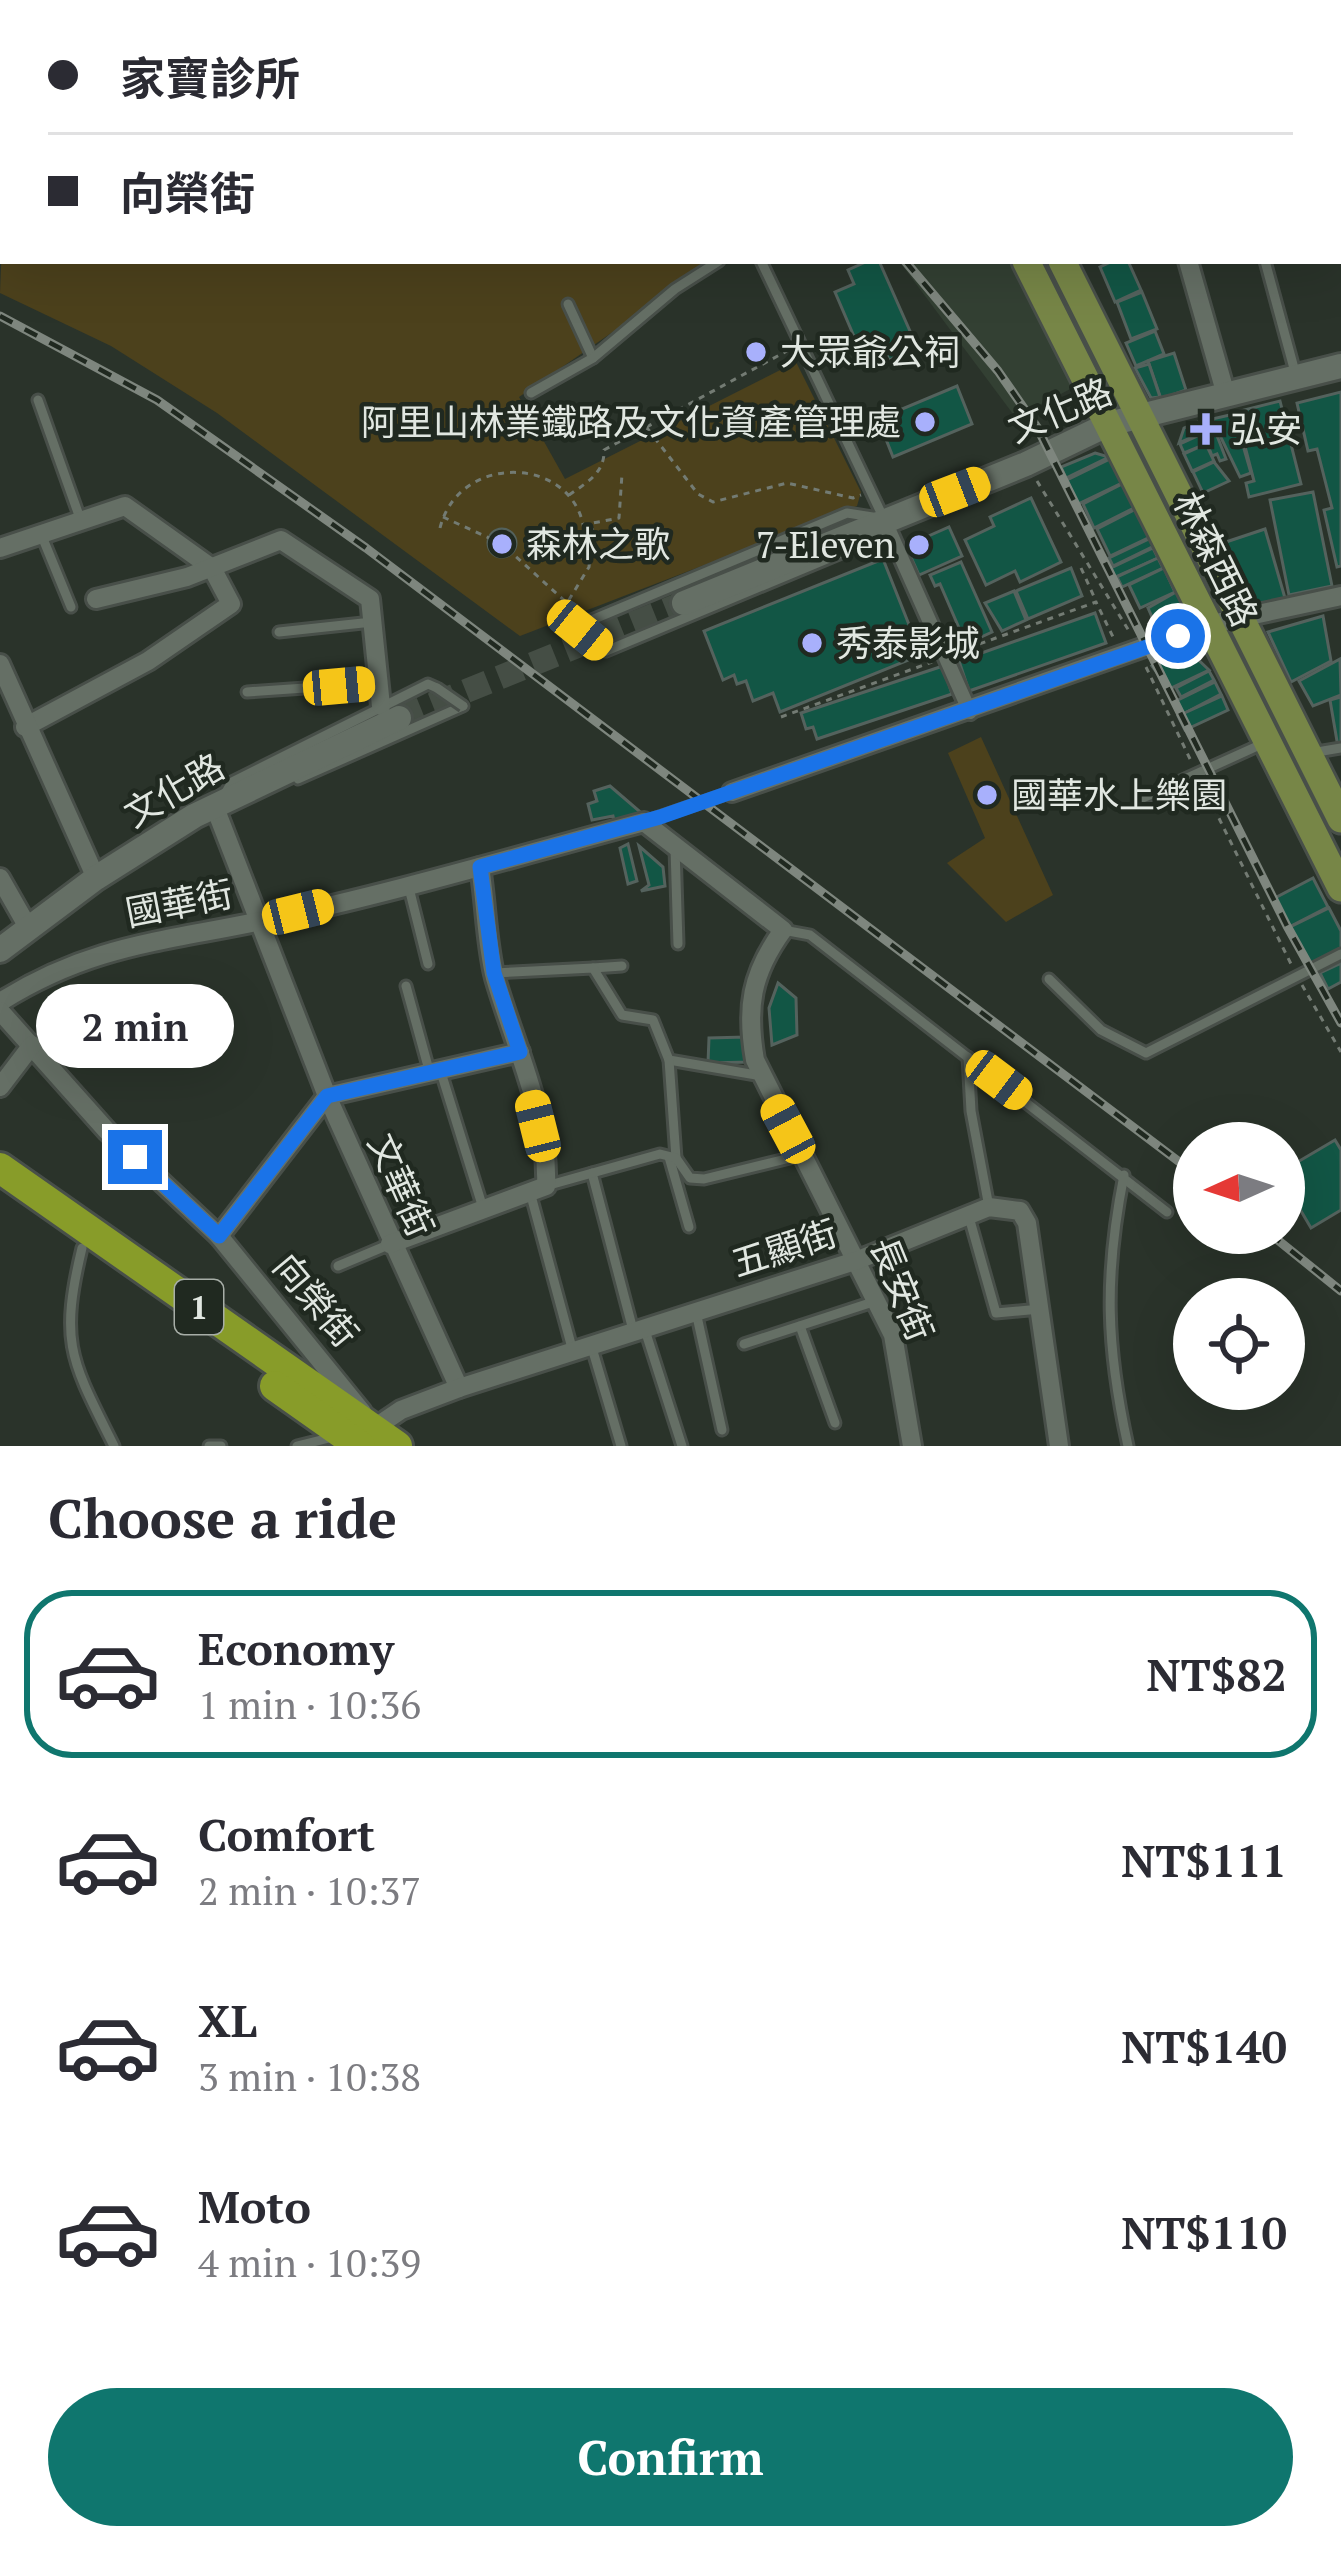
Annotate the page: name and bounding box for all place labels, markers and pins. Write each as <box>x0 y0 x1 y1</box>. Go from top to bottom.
place label: 大眾爺公祠 <box>780 328 960 375</box>
marker: 大眾爺公祠 <box>743 339 769 365</box>
place label: 阿里山林業鐵路及文化資產管理處 <box>361 398 901 445</box>
place label: 弘安 <box>1230 405 1302 452</box>
marker: 阿里山林業鐵路及文化資產管理處 <box>912 409 938 435</box>
marker: 弘安 <box>1193 416 1219 442</box>
place label: 森林之歌 <box>526 520 670 567</box>
place label: 7-Eleven <box>756 521 895 568</box>
marker: 森林之歌 <box>489 531 515 557</box>
marker: 7-Eleven <box>906 532 932 558</box>
place label: 秀泰影城 <box>836 619 980 666</box>
marker: 秀泰影城 <box>799 630 825 656</box>
place label: 國華水上樂園 <box>1011 771 1227 818</box>
marker: 國華水上樂園 <box>974 782 1000 808</box>

